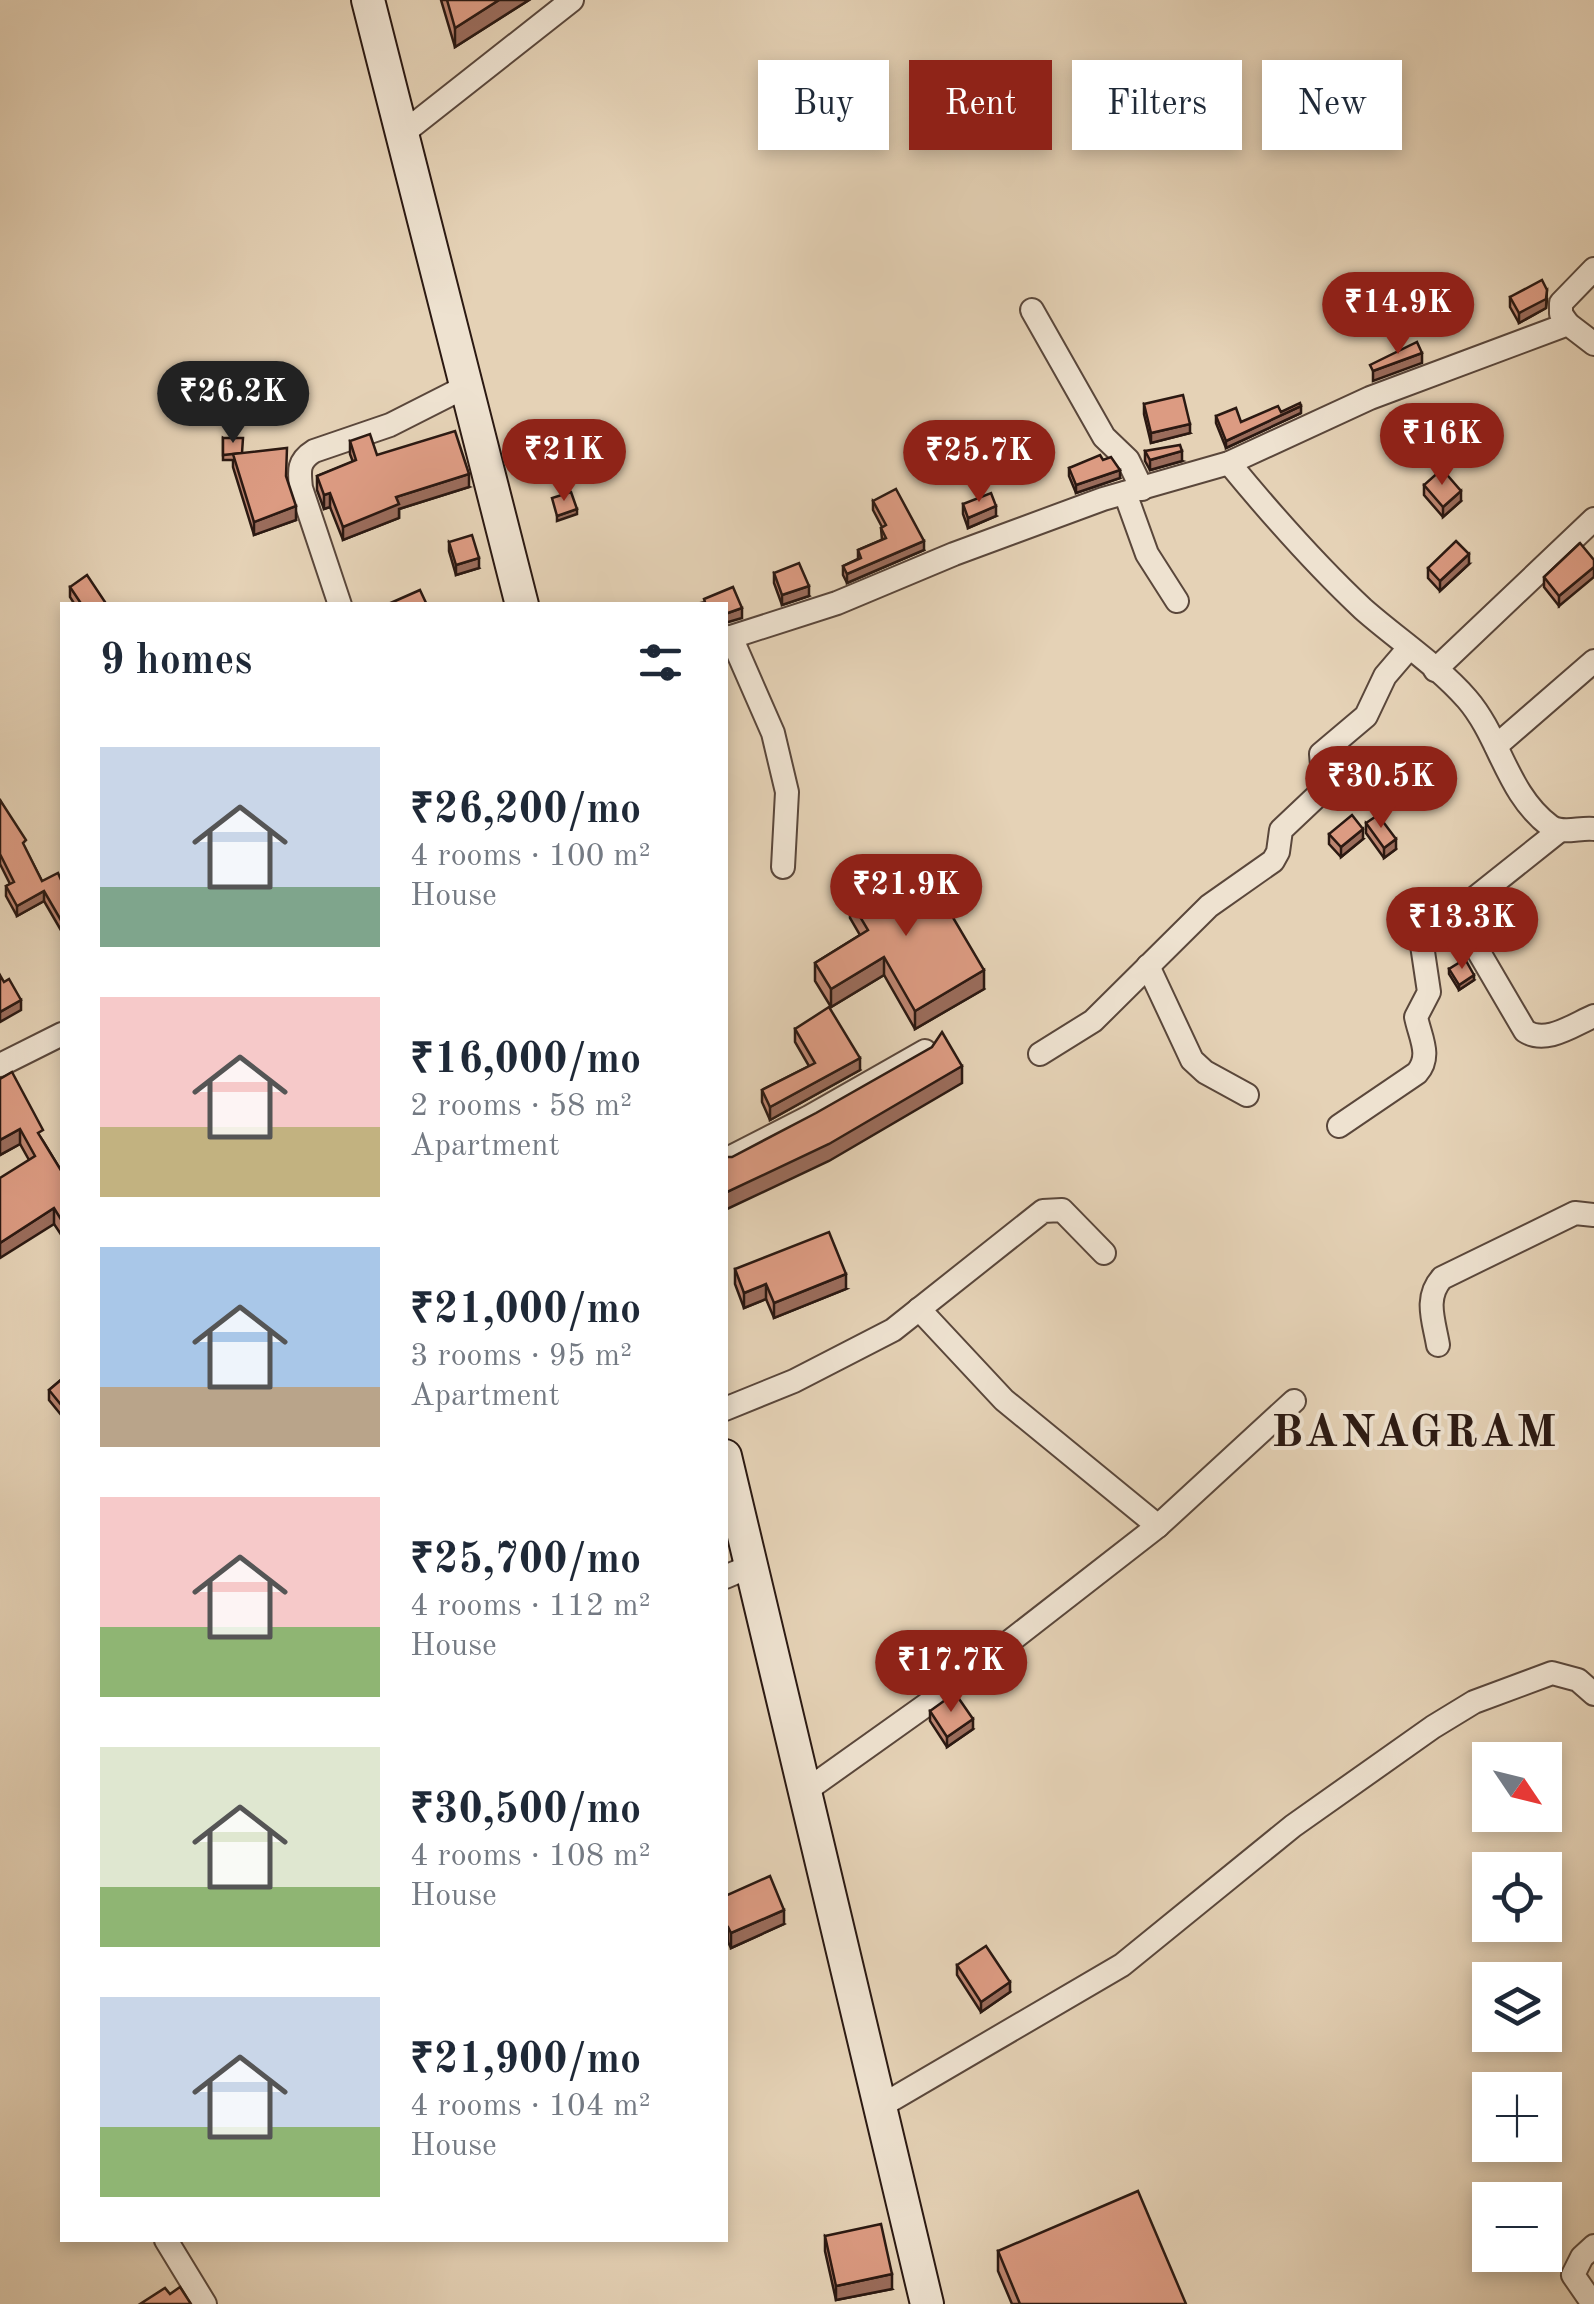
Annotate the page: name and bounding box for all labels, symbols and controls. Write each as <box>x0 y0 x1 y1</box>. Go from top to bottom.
chip: Buy <box>758 60 889 150</box>
chip: Rent <box>909 60 1052 150</box>
chip: Filters <box>1072 60 1242 150</box>
chip: New <box>1262 60 1402 150</box>
pin: ₹14.9K <box>1317 272 1479 357</box>
text: ₹14.9K <box>1344 288 1452 320</box>
pin: ₹26.2K <box>152 361 314 446</box>
text: ₹26.2K <box>179 377 287 409</box>
pin: ₹16K <box>1383 403 1501 488</box>
pin: ₹21K <box>505 419 623 504</box>
text: ₹16K <box>1402 419 1482 451</box>
pin: ₹25.7K <box>898 420 1060 505</box>
text: ₹21K <box>524 435 604 467</box>
text: ₹25.7K <box>925 436 1033 468</box>
icon: filters <box>633 635 688 690</box>
text: 9 homes <box>100 641 252 683</box>
pin: ₹30.5K <box>1300 746 1462 831</box>
text: ₹30.5K <box>1327 762 1435 794</box>
icon: home <box>180 787 300 907</box>
text: ₹26,200/mo <box>410 790 641 832</box>
text: 4 rooms · 100 m² <box>410 841 651 873</box>
pin: ₹21.9K <box>825 854 987 939</box>
text: ₹21.9K <box>852 870 960 902</box>
text: House <box>410 881 497 913</box>
pin: ₹13.3K <box>1381 887 1543 972</box>
text: ₹13.3K <box>1408 903 1516 935</box>
icon: home <box>180 1037 300 1157</box>
text: ₹16,000/mo <box>410 1040 641 1082</box>
text: 2 rooms · 58 m² <box>410 1091 632 1123</box>
text: Apartment <box>410 1131 560 1163</box>
icon: home <box>180 1287 300 1407</box>
text: ₹21,000/mo <box>410 1290 641 1332</box>
text: 3 rooms · 95 m² <box>410 1341 632 1373</box>
text: Apartment <box>410 1381 560 1413</box>
district label: BANAGRAM <box>1271 1412 1559 1457</box>
icon: home <box>180 1537 300 1657</box>
text: ₹25,700/mo <box>410 1540 641 1582</box>
text: 4 rooms · 112 m² <box>410 1591 651 1623</box>
pin: ₹17.7K <box>870 1630 1032 1715</box>
text: House <box>410 1631 497 1663</box>
text: ₹17.7K <box>897 1646 1005 1678</box>
north arrow <box>1472 1742 1562 1832</box>
map controls <box>1472 1742 1562 2272</box>
icon: home <box>180 1787 300 1907</box>
text: ₹30,500/mo <box>410 1790 641 1832</box>
text: 4 rooms · 108 m² <box>410 1841 651 1873</box>
button: locate <box>1472 1852 1562 1942</box>
text: House <box>410 1881 497 1913</box>
button: layers <box>1472 1962 1562 2052</box>
icon: home <box>180 2037 300 2157</box>
text: ₹21,900/mo <box>410 2040 641 2082</box>
button: + <box>1472 2072 1562 2162</box>
text: 4 rooms · 104 m² <box>410 2091 651 2123</box>
text: House <box>410 2131 497 2163</box>
button: − <box>1472 2182 1562 2272</box>

